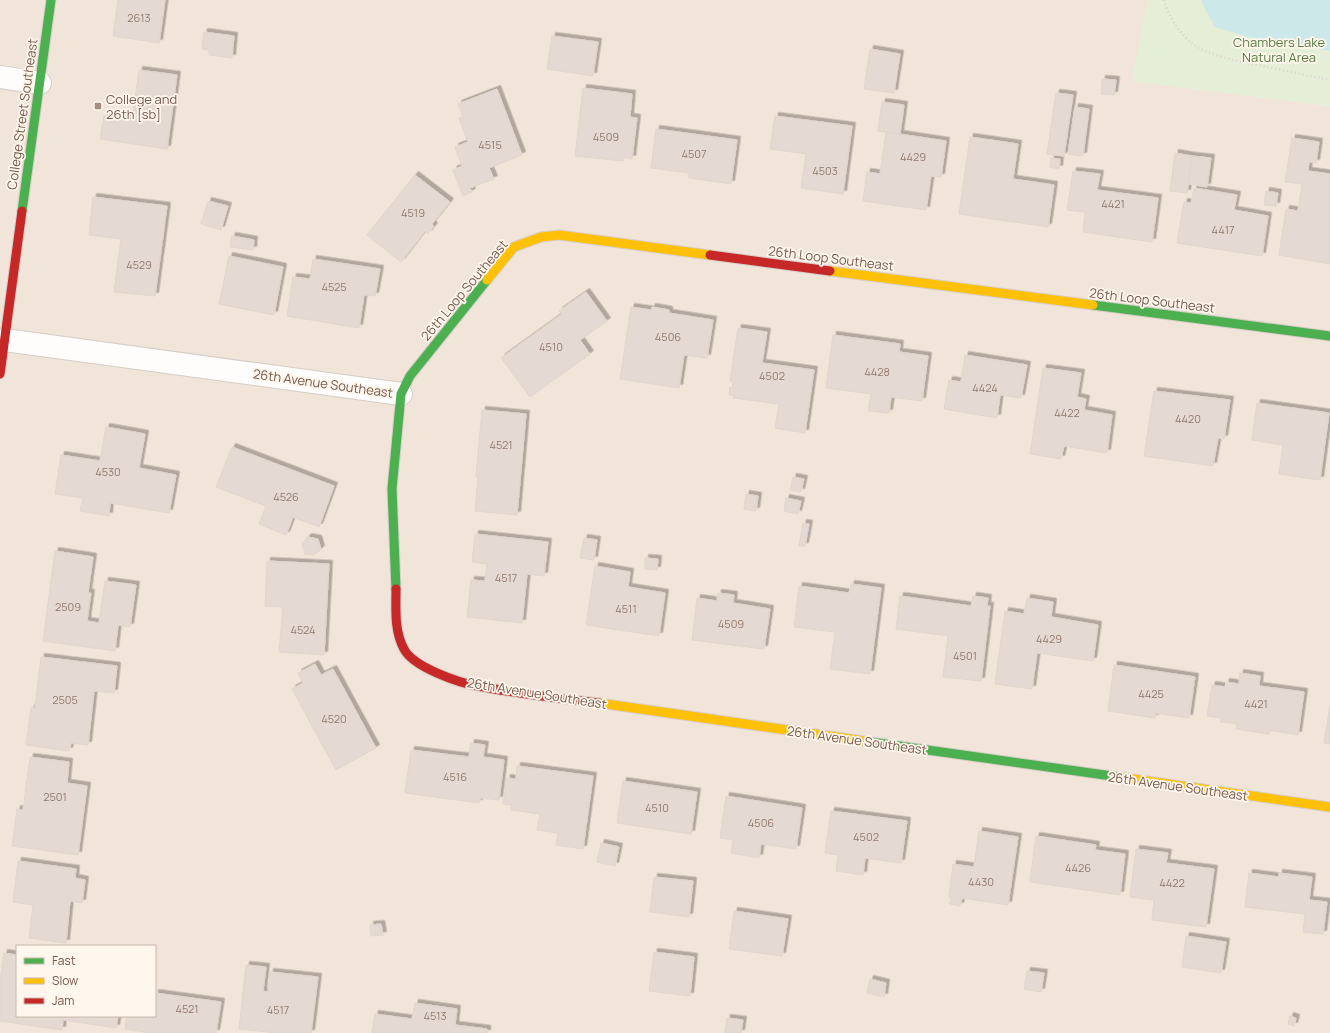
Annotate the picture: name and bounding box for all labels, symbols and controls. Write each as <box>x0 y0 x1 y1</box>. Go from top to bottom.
house number: 2613 <box>127 10 151 25</box>
park label: Chambers Lake Natural Area <box>1233 33 1325 66</box>
street label: College Street Southeast <box>2 37 42 191</box>
place label: College and 26th [sb] <box>106 90 177 123</box>
marker: College and 26th [sb] <box>93 101 103 111</box>
house number: 4509 <box>593 129 619 144</box>
house number: 4515 <box>478 137 502 152</box>
house number: 4507 <box>681 146 707 161</box>
house number: 4429 <box>900 149 926 164</box>
house number: 4503 <box>812 163 838 178</box>
house number: 4421 <box>1101 196 1125 211</box>
house number: 4519 <box>401 205 425 220</box>
house number: 4417 <box>1212 222 1234 237</box>
street label: 26th Loop Southeast <box>416 236 512 344</box>
street label: 26th Loop Southeast <box>767 241 895 275</box>
house number: 4529 <box>126 257 152 272</box>
house number: 4525 <box>321 279 347 294</box>
street label: 26th Loop Southeast <box>1088 283 1216 317</box>
house number: 4506 <box>655 329 681 344</box>
house number: 4510 <box>539 339 563 354</box>
street label: 26th Avenue Southeast <box>252 364 394 402</box>
house number: 4428 <box>864 364 890 379</box>
house number: 4502 <box>759 368 785 383</box>
house number: 4424 <box>972 380 998 395</box>
house number: 4422 <box>1054 405 1080 420</box>
house number: 4420 <box>1175 411 1201 426</box>
house number: 4521 <box>489 437 513 452</box>
house number: 4530 <box>95 464 121 479</box>
house number: 4526 <box>273 489 299 504</box>
house number: 4517 <box>495 570 517 585</box>
house number: 2509 <box>55 599 81 614</box>
house number: 4511 <box>615 601 637 616</box>
house number: 4509 <box>718 616 744 631</box>
house number: 4524 <box>290 622 316 637</box>
house number: 4429 <box>1036 631 1062 646</box>
house number: 4501 <box>953 648 977 663</box>
street label: 26th Avenue Southeast <box>466 673 608 713</box>
house number: 4425 <box>1138 686 1164 701</box>
house number: 2505 <box>52 692 78 707</box>
house number: 4421 <box>1244 696 1268 711</box>
house number: 4520 <box>321 711 347 726</box>
street label: 26th Avenue Southeast <box>786 721 928 759</box>
street label: 26th Avenue Southeast <box>1107 767 1249 805</box>
house number: 4516 <box>443 769 467 784</box>
house number: 2501 <box>43 789 67 804</box>
house number: 4510 <box>645 800 669 815</box>
house number: 4506 <box>748 815 774 830</box>
house number: 4502 <box>853 829 879 844</box>
house number: 4426 <box>1065 860 1091 875</box>
house number: 4430 <box>968 874 994 889</box>
house number: 4422 <box>1159 875 1185 890</box>
legend <box>16 945 156 1017</box>
text: Fast <box>52 952 76 969</box>
text: Slow <box>52 972 78 989</box>
text: Jam <box>52 992 74 1009</box>
house number: 4521 <box>175 1001 199 1016</box>
house number: 4517 <box>267 1002 289 1017</box>
house number: 4513 <box>423 1008 447 1023</box>

